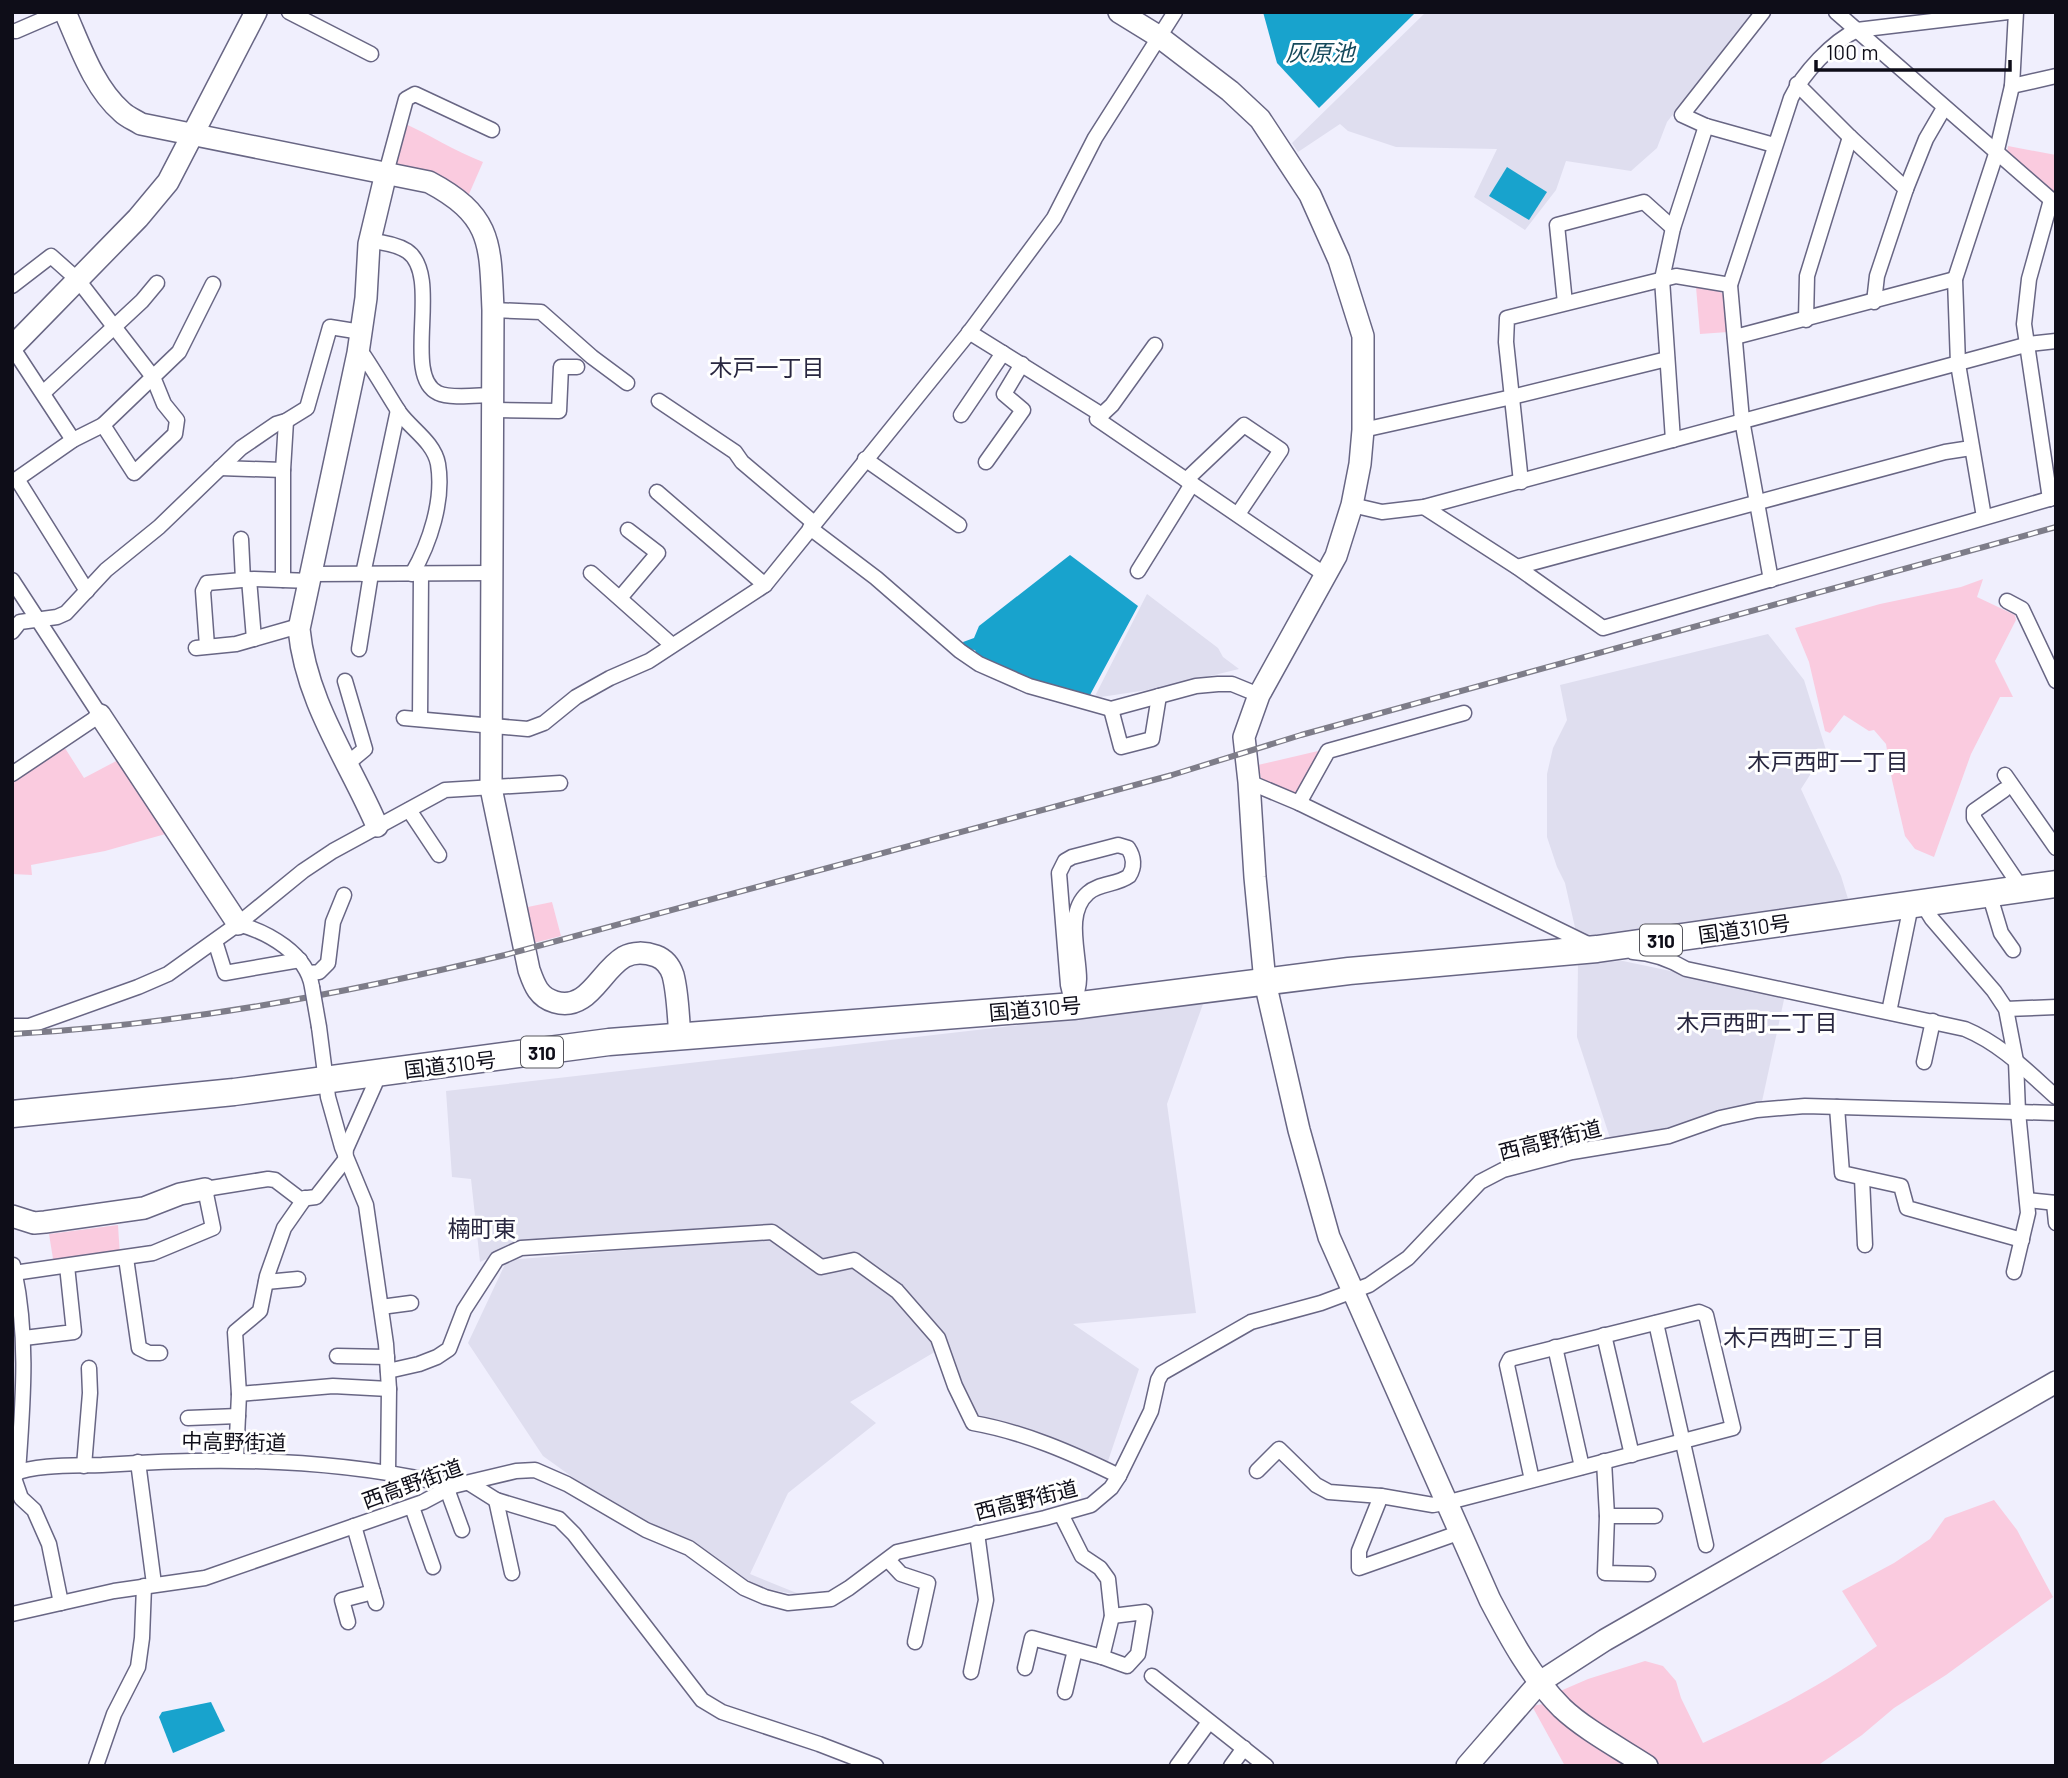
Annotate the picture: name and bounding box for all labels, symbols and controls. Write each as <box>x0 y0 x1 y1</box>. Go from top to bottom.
scale bar <box>1816 28 2010 72</box>
water label: 灰原池 <box>1286 38 1357 66</box>
text: 100 m <box>1826 39 1879 64</box>
district label: 木戸一丁目 <box>710 353 825 381</box>
district label: 木戸西町一丁目 <box>1748 747 1909 775</box>
street label: 国道310号 <box>1696 909 1792 947</box>
road number: 310 <box>1640 924 1682 956</box>
street label: 国道310号 <box>988 991 1082 1025</box>
district label: 木戸西町二丁目 <box>1677 1008 1838 1036</box>
road number: 310 <box>521 1036 563 1068</box>
street label: 国道310号 <box>402 1046 498 1082</box>
street label: 西高野街道 <box>1496 1114 1604 1164</box>
district label: 楠町東 <box>448 1214 517 1242</box>
district label: 木戸西町三丁目 <box>1724 1323 1885 1351</box>
street label: 中高野街道 <box>181 1428 287 1454</box>
street label: 西高野街道 <box>358 1453 466 1513</box>
street label: 西高野街道 <box>972 1474 1080 1524</box>

